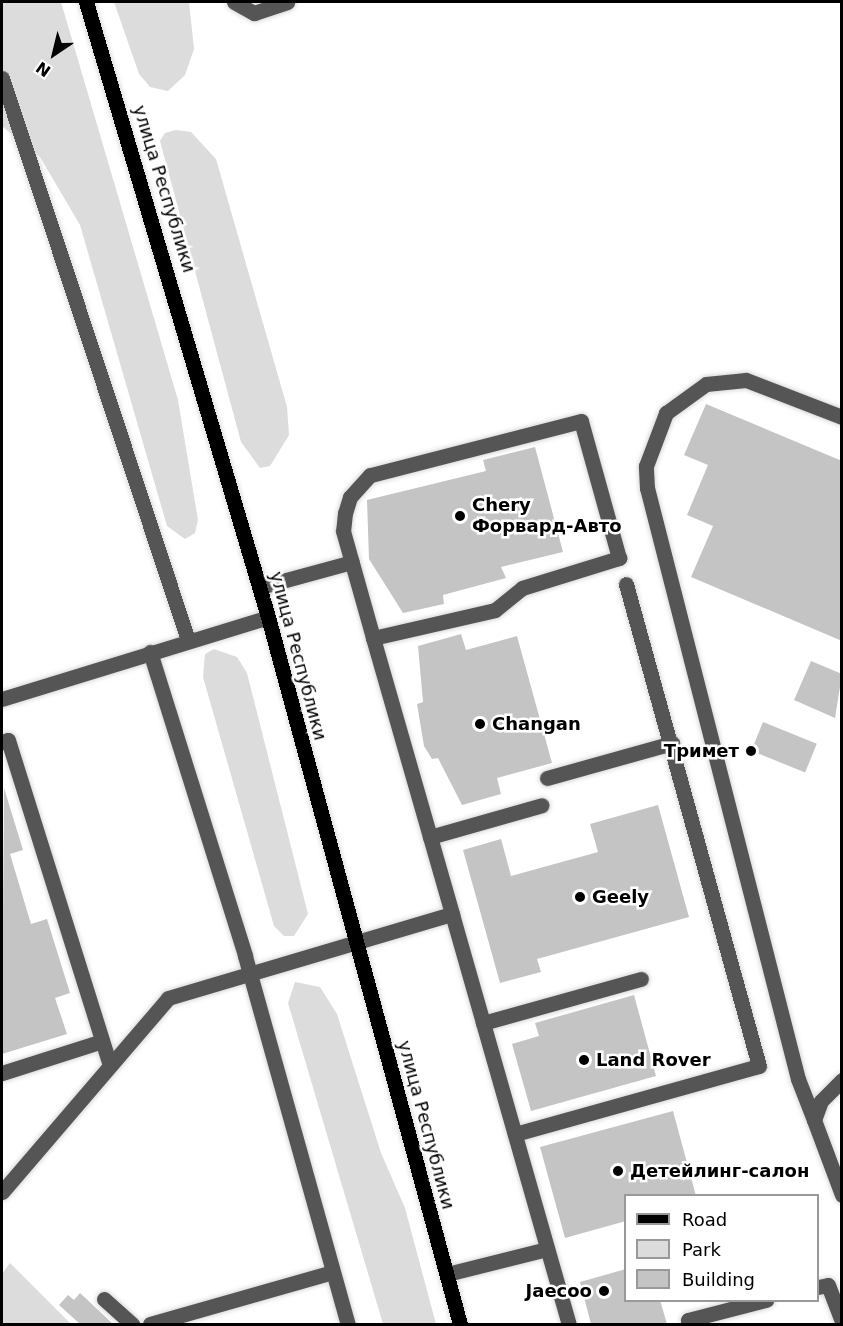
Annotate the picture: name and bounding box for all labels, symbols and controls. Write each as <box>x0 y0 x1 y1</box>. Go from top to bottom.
north arrow <box>24 24 84 84</box>
text: N <box>32 58 54 81</box>
street label: улица Республики <box>128 103 200 275</box>
place label: Chery Форвард-Авто <box>472 495 622 538</box>
marker: Chery Форвард-Авто <box>453 509 467 523</box>
street label: улица Республики <box>265 569 331 743</box>
place label: Changan <box>492 713 581 735</box>
marker: Changan <box>473 717 487 731</box>
place label: Тримет <box>664 740 739 762</box>
marker: Тримет <box>744 744 758 758</box>
place label: Geely <box>592 886 649 908</box>
marker: Geely <box>573 890 587 904</box>
street label: улица Республики <box>393 1038 459 1212</box>
place label: Land Rover <box>596 1049 711 1071</box>
marker: Land Rover <box>577 1053 591 1067</box>
place label: Детейлинг-салон <box>630 1160 809 1182</box>
marker: Детейлинг-салон <box>611 1164 625 1178</box>
legend <box>624 1194 819 1302</box>
text: Road <box>682 1209 727 1230</box>
text: Park <box>682 1239 721 1260</box>
text: Building <box>682 1269 755 1290</box>
place label: Jaecoo <box>526 1280 592 1302</box>
marker: Jaecoo <box>597 1284 611 1298</box>

